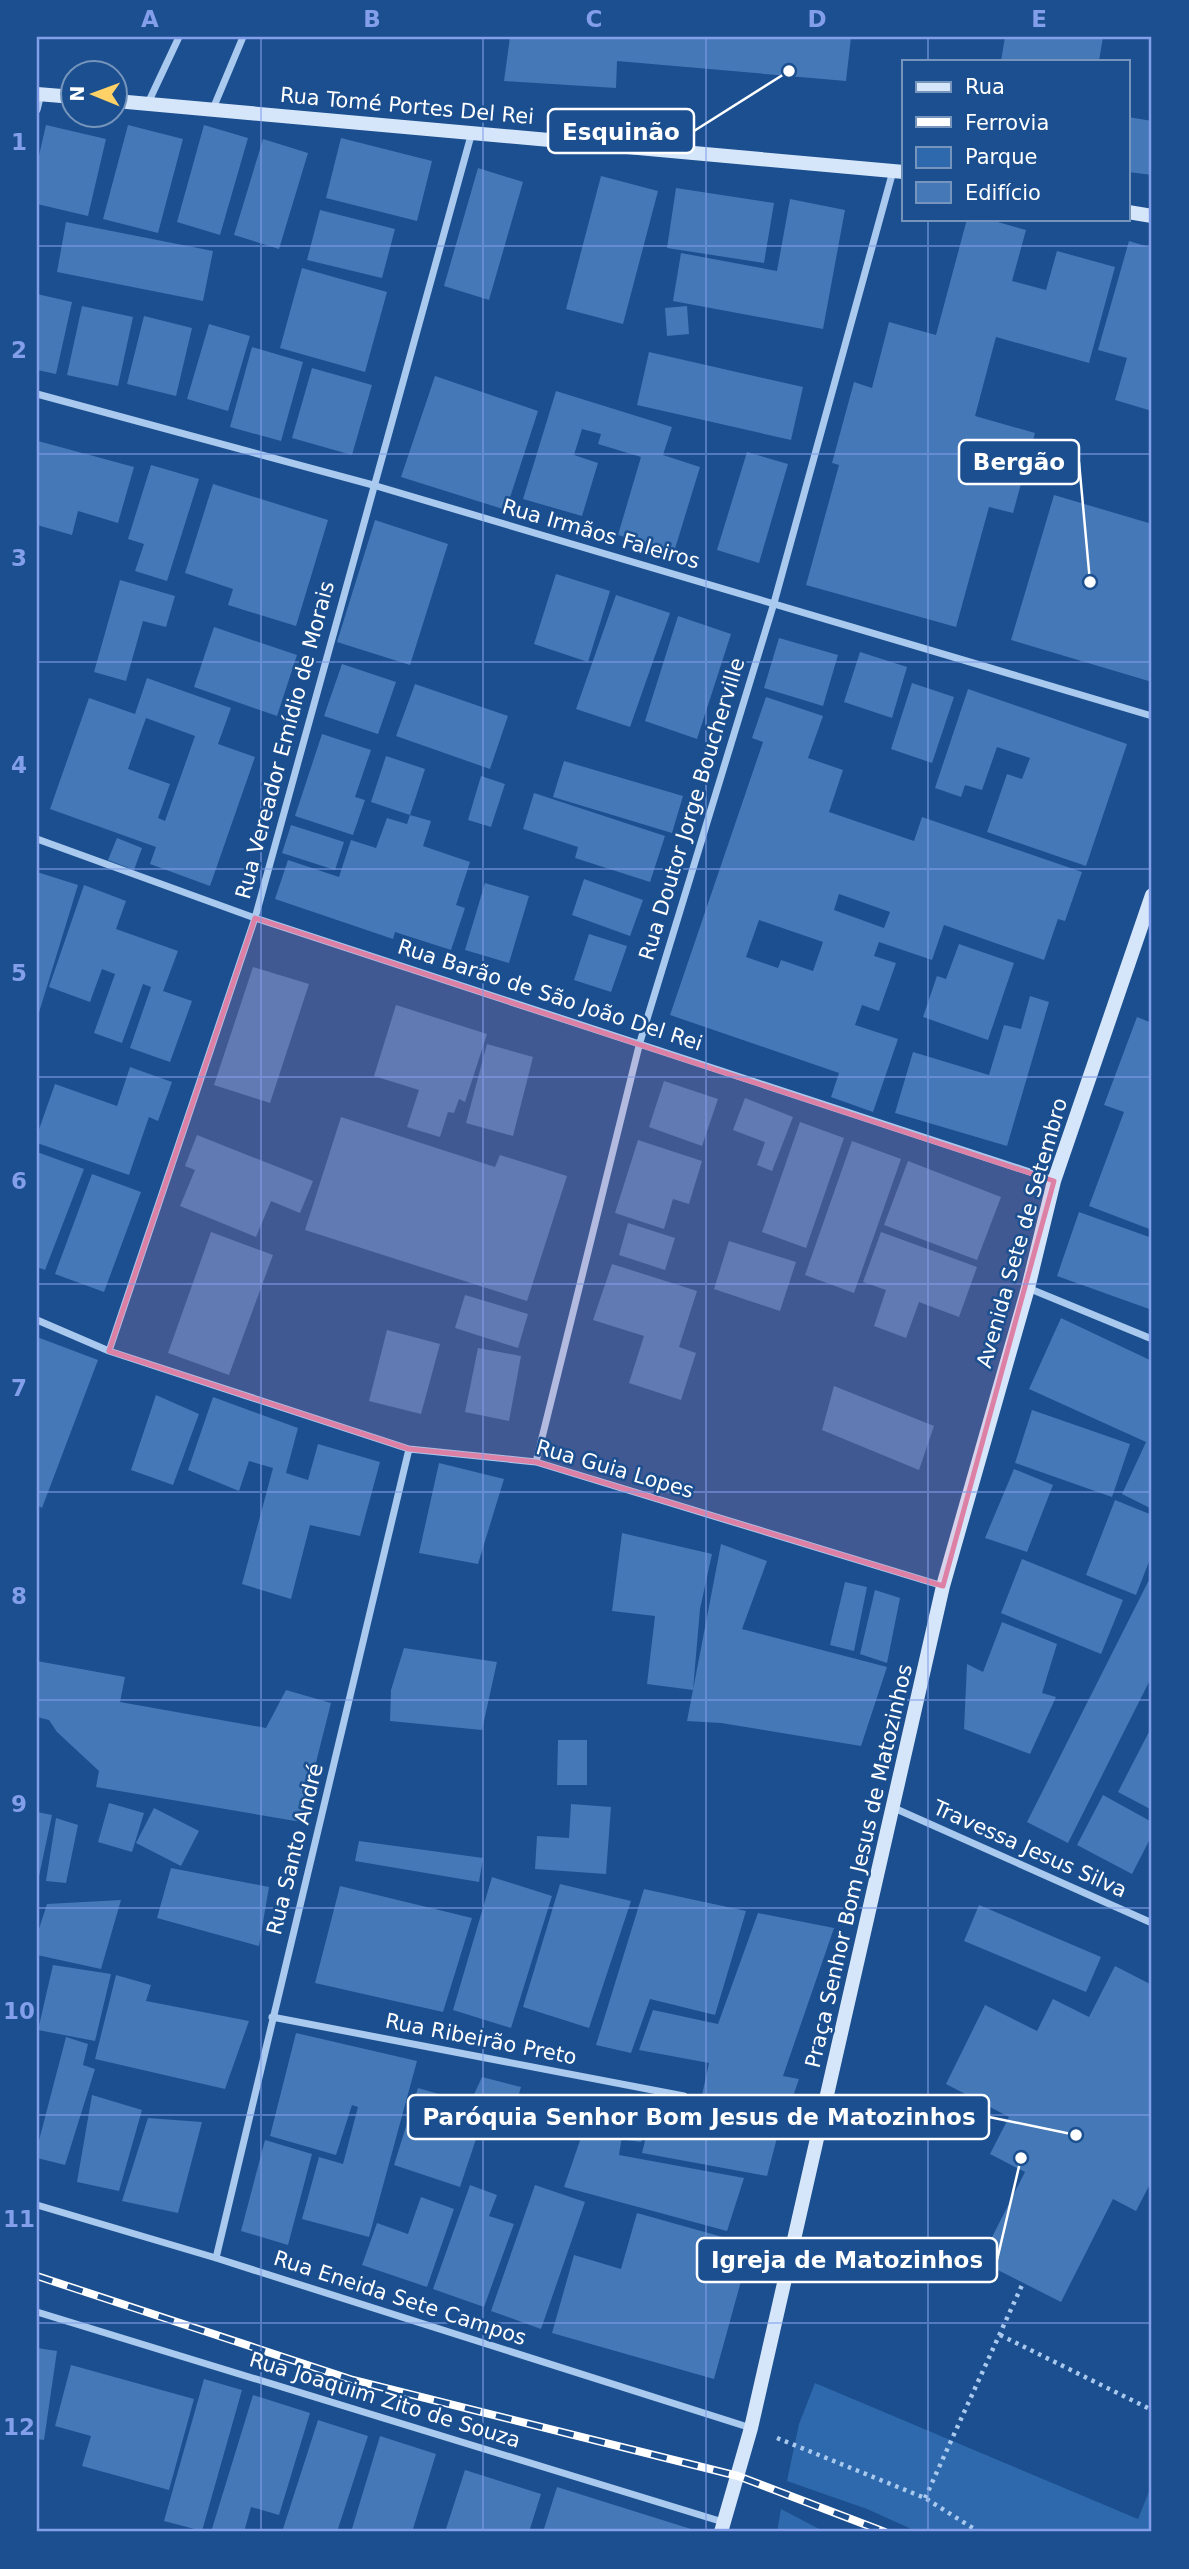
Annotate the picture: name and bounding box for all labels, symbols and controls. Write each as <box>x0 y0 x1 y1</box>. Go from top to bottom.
text: A <box>141 6 159 32</box>
text: B <box>363 6 381 32</box>
text: C <box>586 6 602 32</box>
text: D <box>807 6 827 32</box>
text: E <box>1031 6 1047 32</box>
north arrow <box>60 60 130 130</box>
legend <box>902 60 1130 220</box>
text: Rua <box>965 75 1005 99</box>
street label: Rua Tomé Portes Del Rei <box>279 83 535 129</box>
text: N <box>66 86 88 102</box>
callout: Esquinão <box>548 109 694 153</box>
text: Ferrovia <box>965 111 1049 135</box>
text: Esquinão <box>562 119 680 145</box>
text: 1 <box>11 129 27 155</box>
text: Parque <box>965 145 1037 169</box>
text: Edifício <box>965 181 1041 205</box>
text: 2 <box>11 337 27 363</box>
callout: Bergão <box>959 440 1079 484</box>
text: Bergão <box>973 449 1065 475</box>
street label: Rua Irmãos Faleiros <box>499 494 703 574</box>
text: 3 <box>11 545 27 571</box>
street label: Rua Vereador Emídio de Morais <box>231 578 339 902</box>
street label: Rua Doutor Jorge Boucherville <box>634 655 750 963</box>
text: 4 <box>11 752 27 778</box>
street label: Rua Barão de São João Del Rei <box>395 934 705 1056</box>
text: 5 <box>11 960 27 986</box>
street label: Avenida Sete de Setembro <box>972 1095 1072 1371</box>
text: 6 <box>11 1168 27 1194</box>
text: 7 <box>11 1375 27 1401</box>
street label: Rua Guia Lopes <box>533 1435 697 1503</box>
text: 8 <box>11 1583 27 1609</box>
street label: Praça Senhor Bom Jesus de Matozinhos <box>801 1662 917 2070</box>
street label: Rua Santo André <box>262 1761 328 1937</box>
text: 9 <box>11 1791 27 1817</box>
street label: Travessa Jesus Silva <box>929 1795 1130 1903</box>
text: 10 <box>3 1998 35 2024</box>
street label: Rua Ribeirão Preto <box>383 2009 579 2069</box>
callout: Paróquia Senhor Bom Jesus de Matozinhos <box>408 2095 989 2139</box>
text: Paróquia Senhor Bom Jesus de Matozinhos <box>422 2104 976 2130</box>
text: 11 <box>3 2206 35 2232</box>
callout: Igreja de Matozinhos <box>697 2238 997 2282</box>
street label: Rua Eneida Sete Campos <box>271 2246 529 2350</box>
text: Igreja de Matozinhos <box>711 2247 983 2273</box>
street label: Rua Joaquim Zito de Souza <box>247 2347 523 2453</box>
text: 12 <box>3 2414 35 2440</box>

